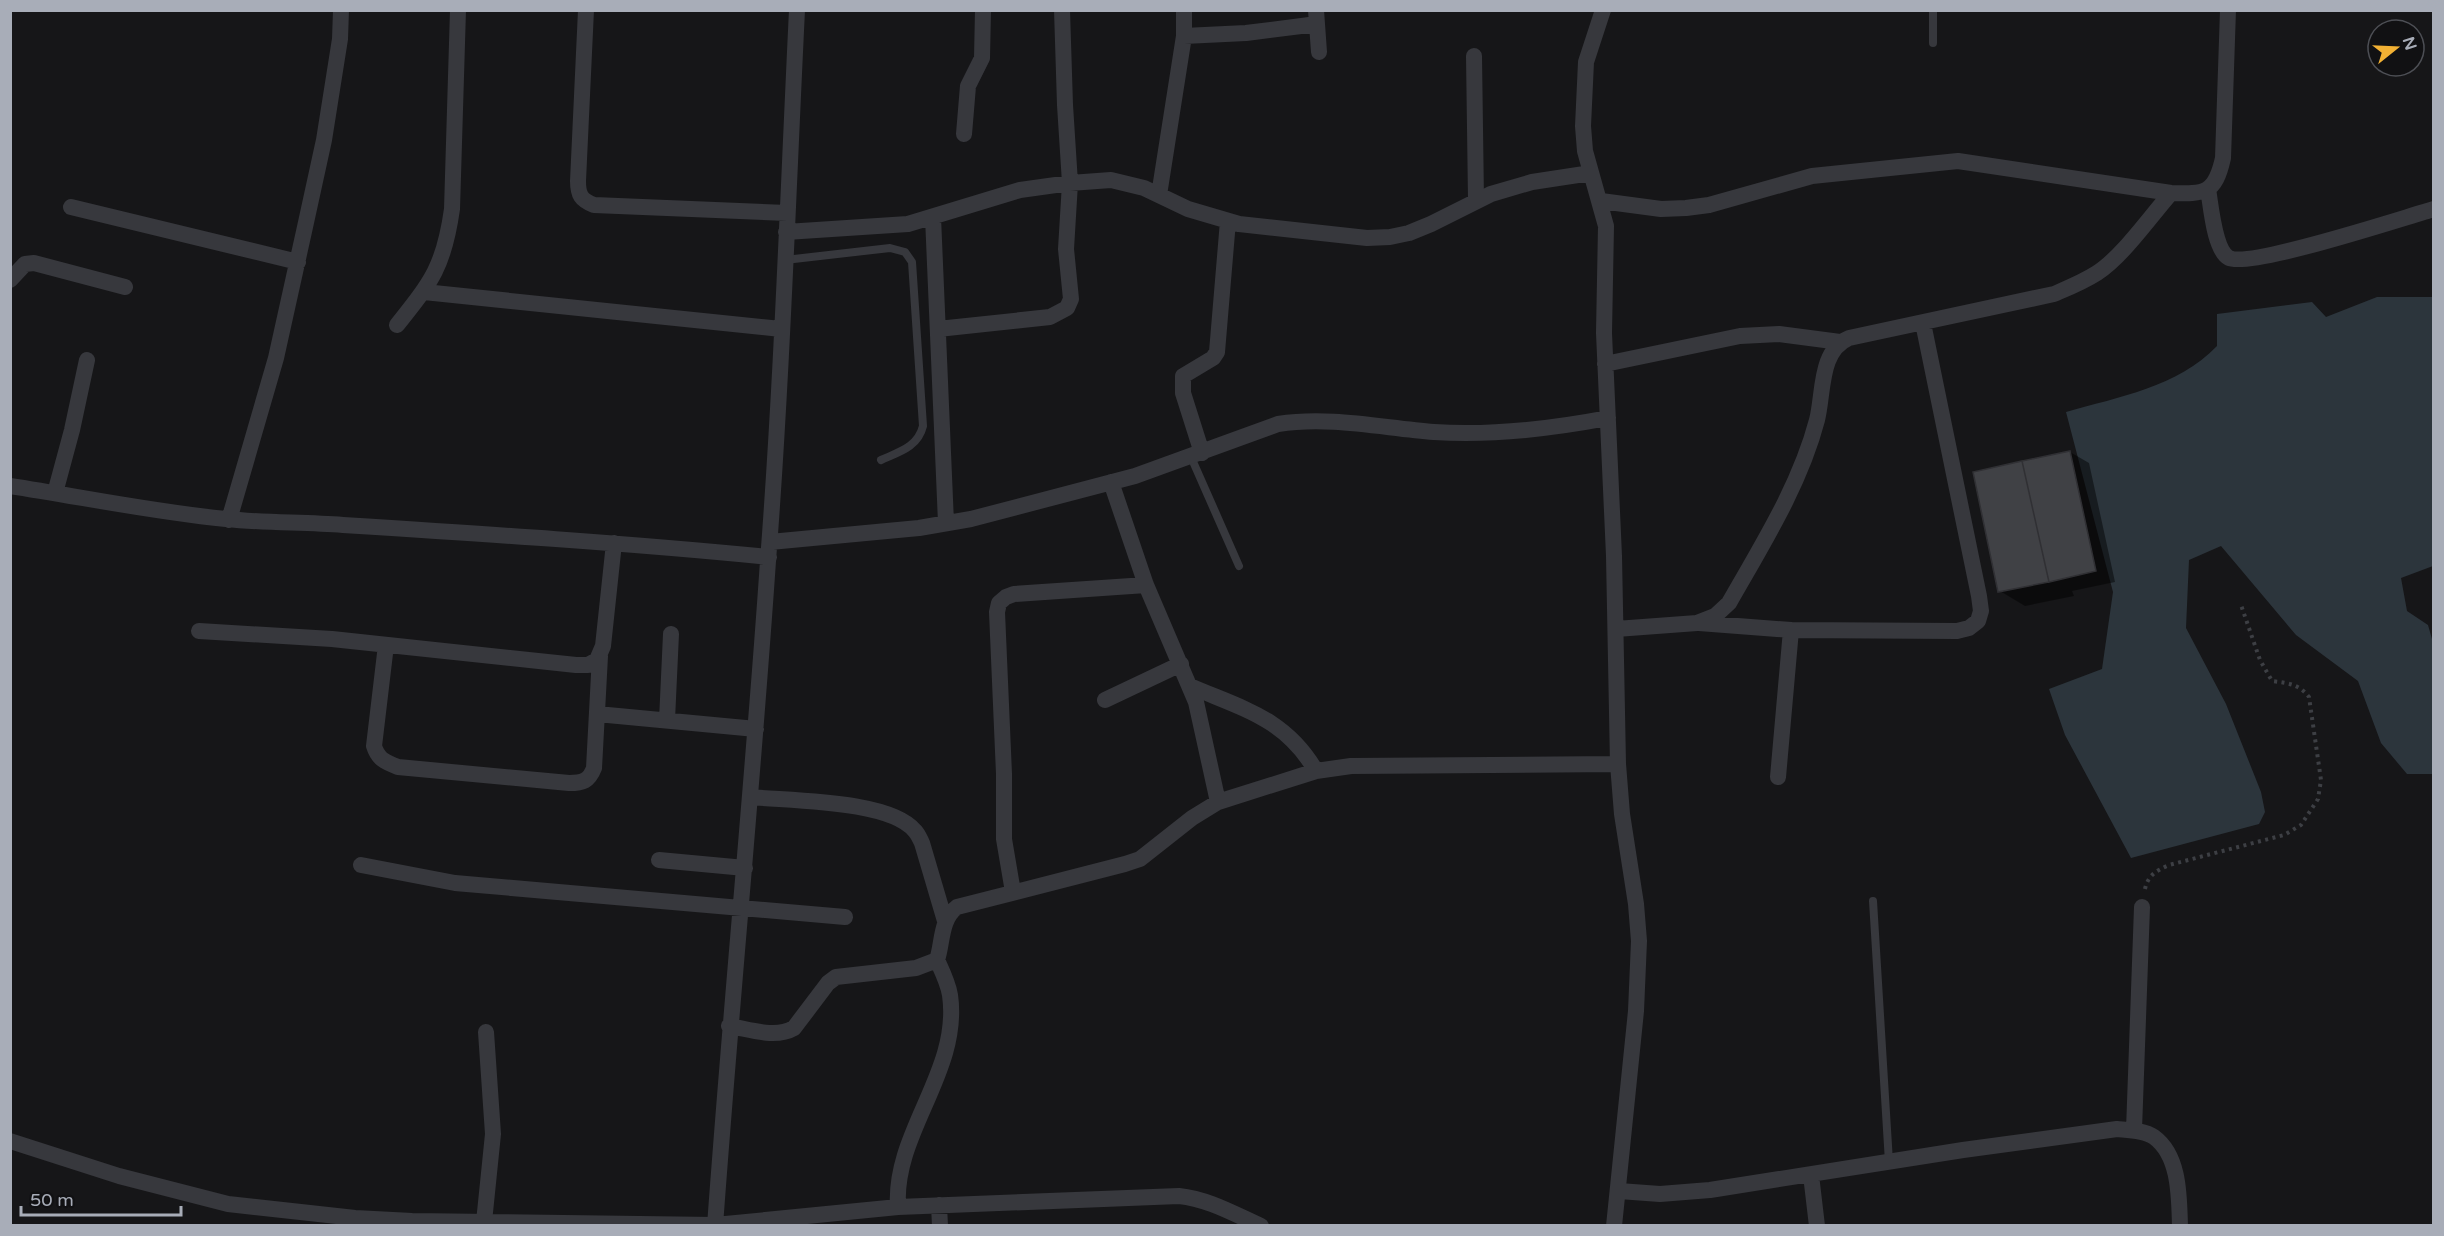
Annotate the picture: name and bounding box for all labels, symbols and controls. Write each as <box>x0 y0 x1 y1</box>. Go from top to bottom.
north arrow <box>2366 18 2426 78</box>
text: N <box>2398 34 2421 53</box>
scale bar <box>21 1179 182 1217</box>
text: 50 m <box>30 1189 74 1211</box>

